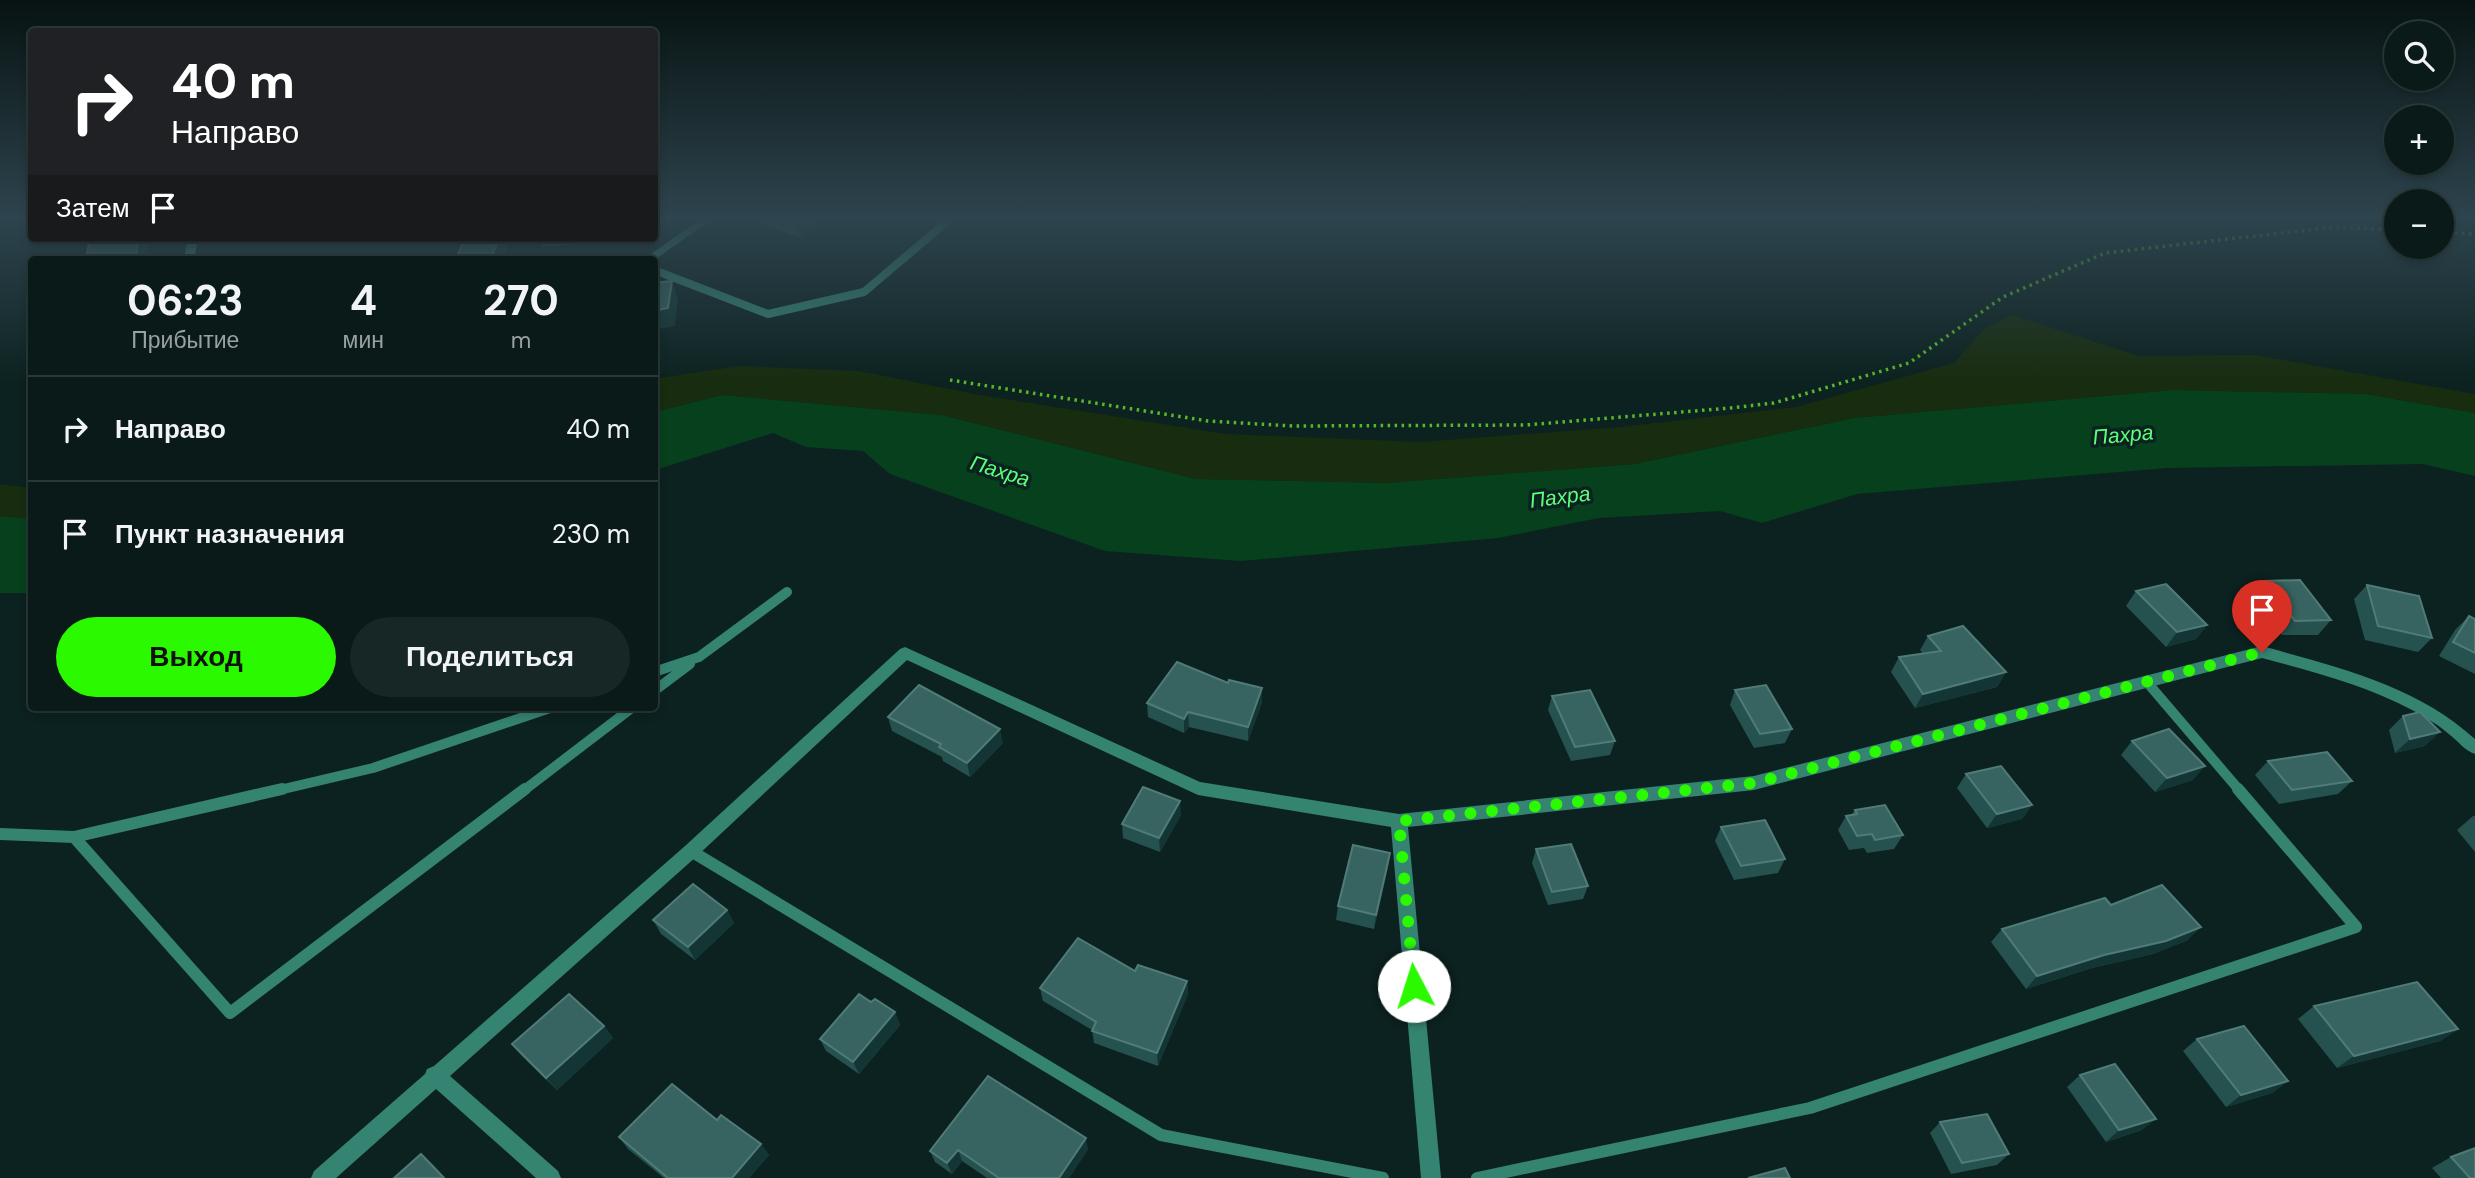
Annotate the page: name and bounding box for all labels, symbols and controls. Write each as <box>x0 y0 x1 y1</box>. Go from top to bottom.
map controls <box>2384 21 2454 259</box>
button: search <box>2384 21 2454 91</box>
text: 40 m <box>171 49 295 113</box>
icon: right <box>56 56 147 147</box>
button: + <box>2384 105 2454 175</box>
text: Направо <box>171 111 299 153</box>
icon: arrive <box>144 189 182 227</box>
button: − <box>2384 189 2454 259</box>
text: Затем <box>56 191 130 225</box>
text: 06:23 <box>127 273 244 328</box>
text: 4 <box>350 273 377 328</box>
text: 270 <box>483 273 559 328</box>
text: Прибытие <box>131 325 239 355</box>
text: мин <box>343 325 384 355</box>
text: m <box>511 325 531 355</box>
icon: right <box>56 410 94 448</box>
text: Направо <box>115 412 226 446</box>
text: 40 m <box>566 412 630 446</box>
water label: Пахра <box>2092 418 2154 452</box>
water label: Пахра <box>967 449 1033 493</box>
water label: Пахра <box>1528 479 1592 515</box>
icon: arrive <box>56 515 94 553</box>
text: Пункт назначения <box>115 517 345 551</box>
text: 230 m <box>552 517 630 551</box>
pin <box>2232 580 2292 652</box>
icon: arrive <box>2243 591 2281 629</box>
button: Выход <box>56 617 336 697</box>
button: Поделиться <box>350 617 630 697</box>
position arrow <box>1377 949 1451 1023</box>

